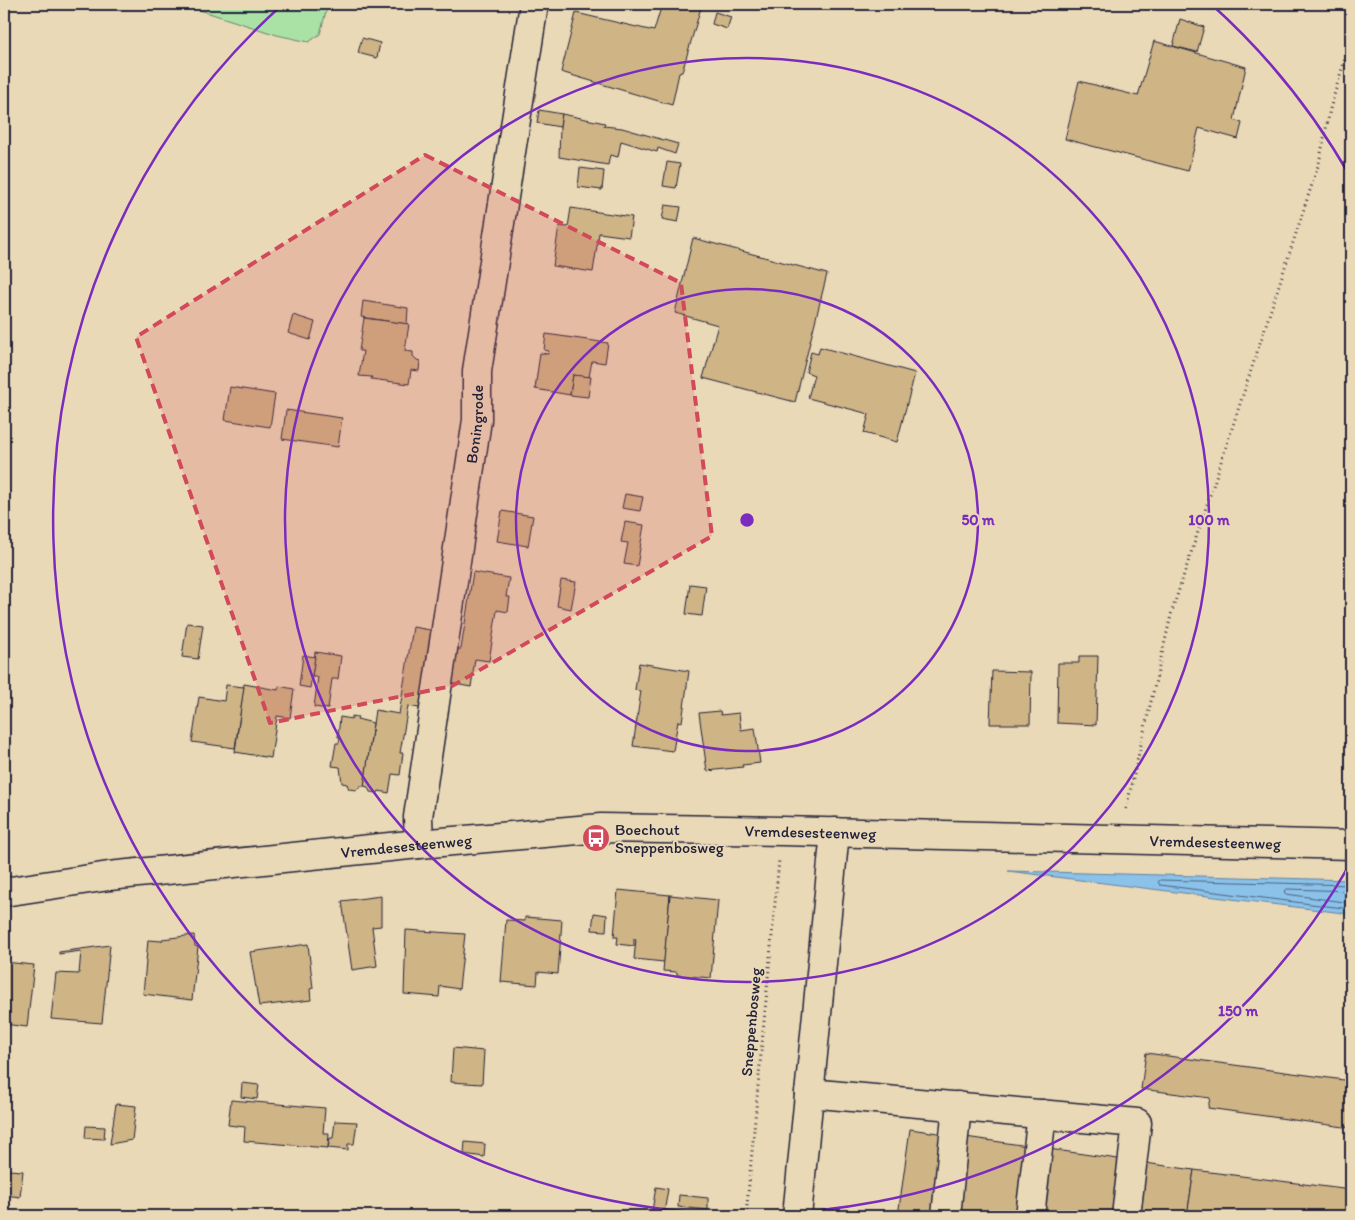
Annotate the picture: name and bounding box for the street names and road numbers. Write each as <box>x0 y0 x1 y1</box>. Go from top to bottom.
street label: Boningrode <box>461 385 487 465</box>
street label: Vremdesesteenweg <box>744 821 877 843</box>
street label: Vremdesesteenweg <box>340 830 473 862</box>
street label: Vremdesesteenweg <box>1149 831 1282 853</box>
street label: Sneppenbosweg <box>737 966 765 1077</box>

